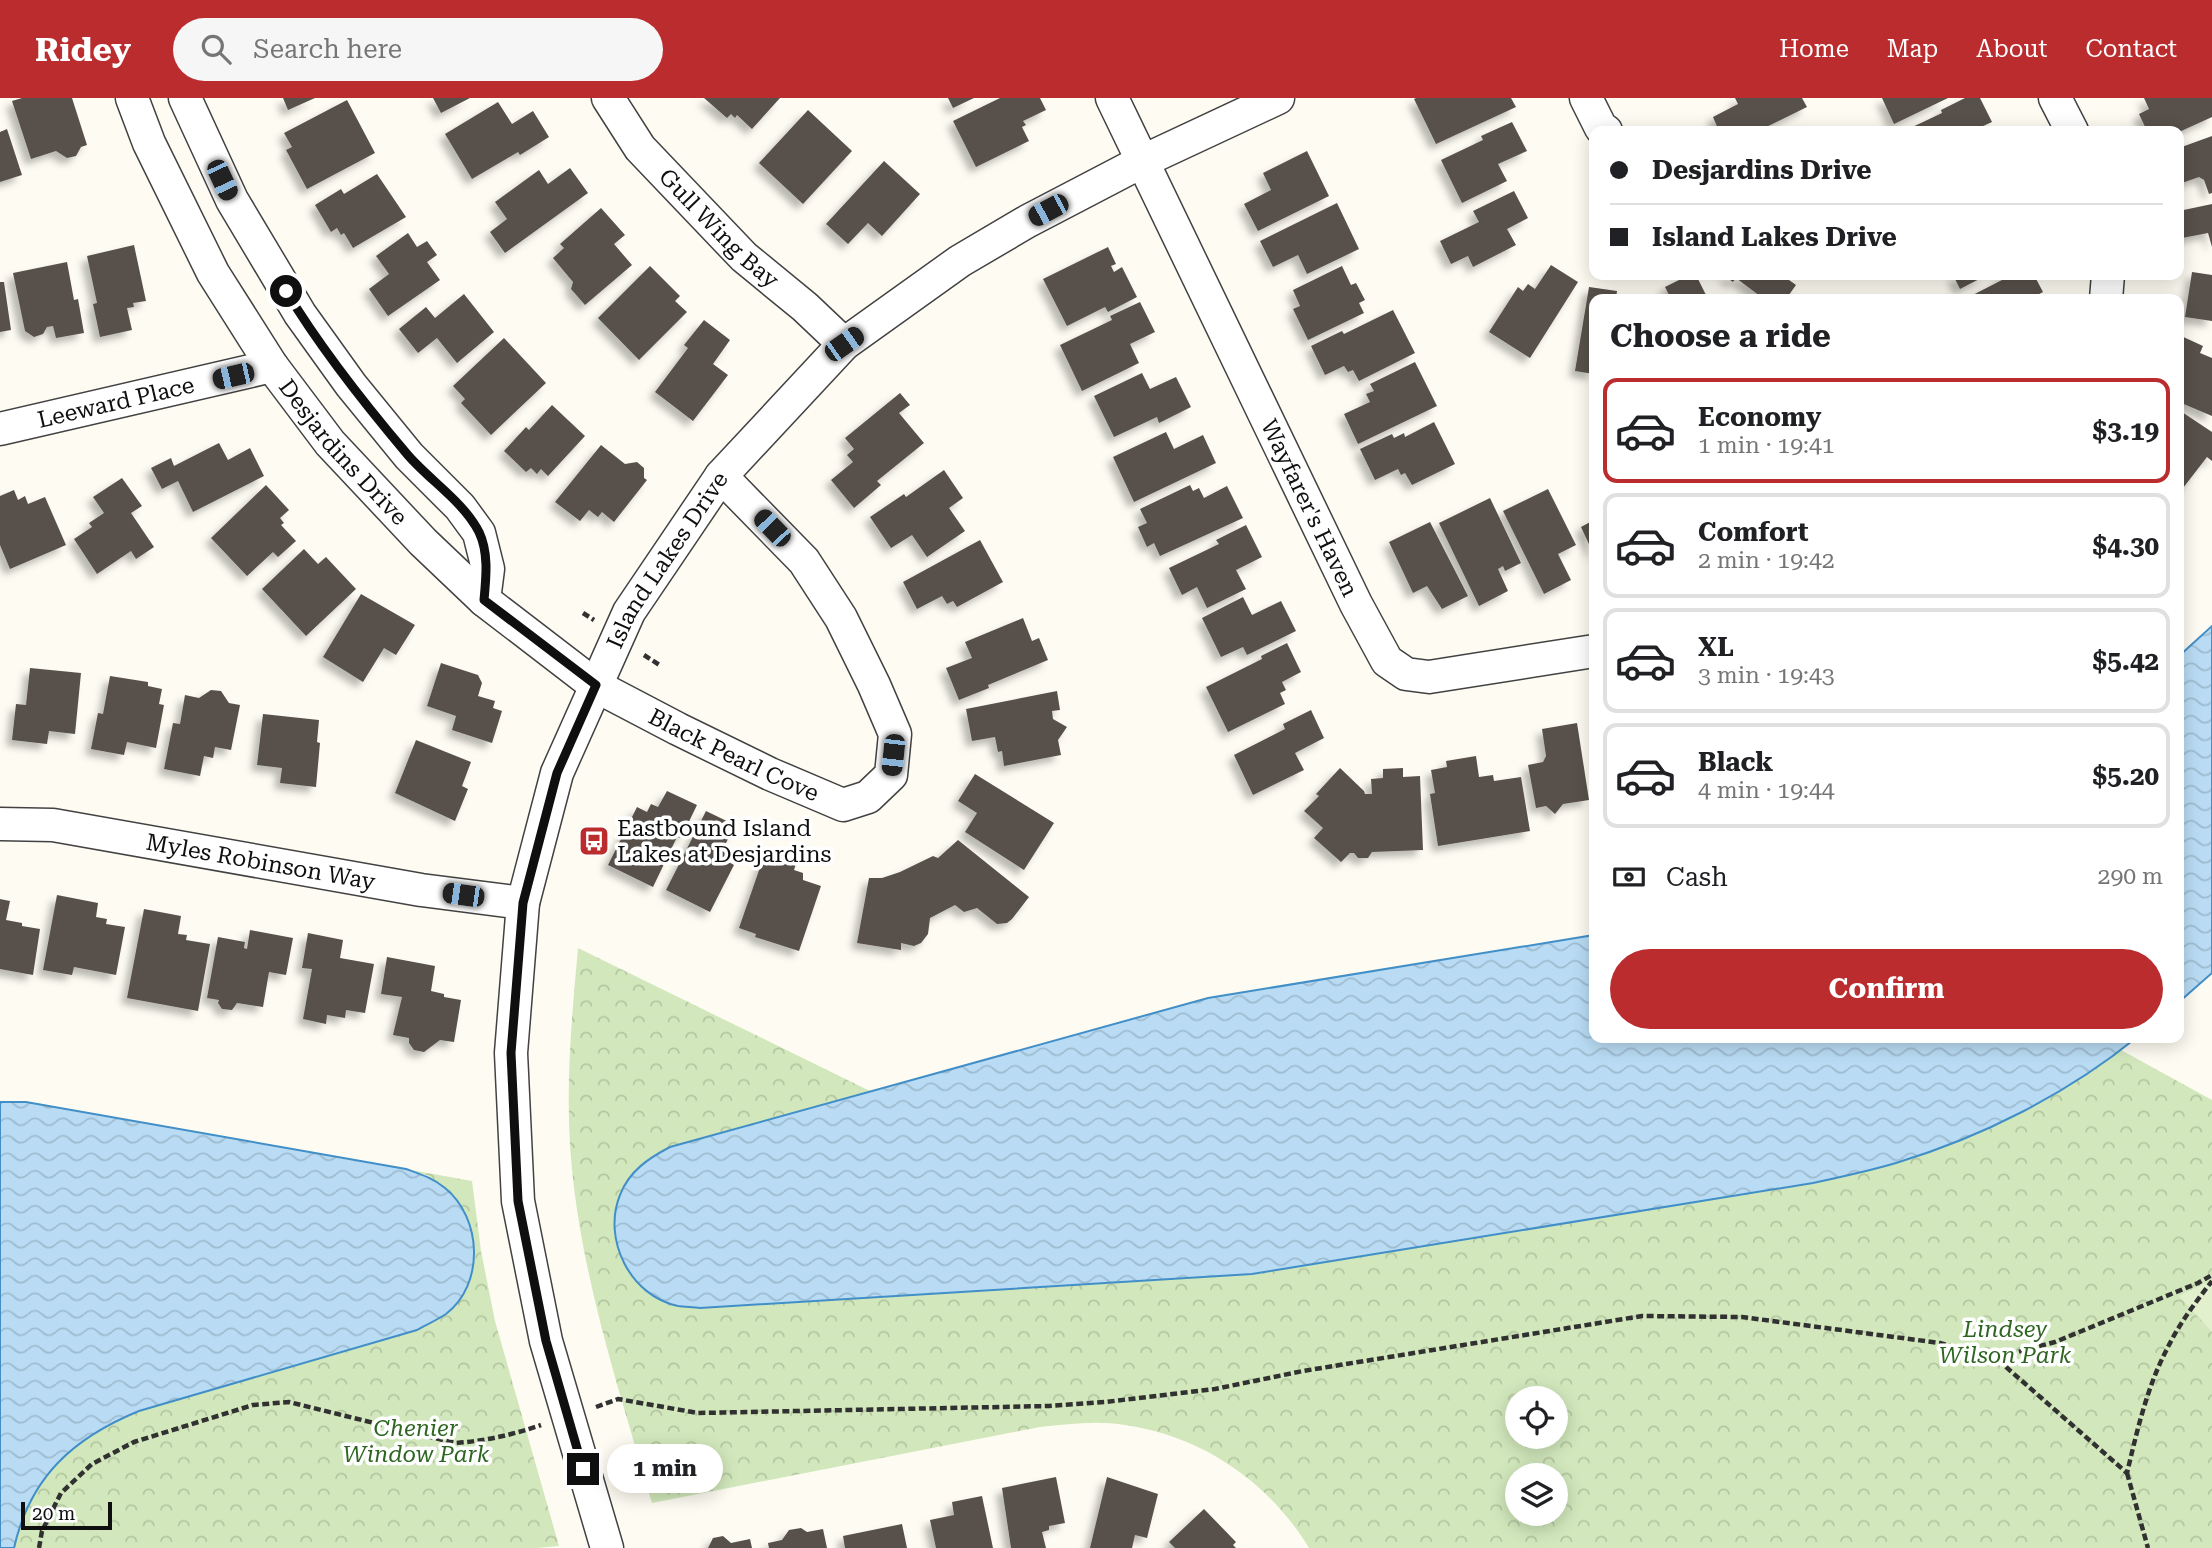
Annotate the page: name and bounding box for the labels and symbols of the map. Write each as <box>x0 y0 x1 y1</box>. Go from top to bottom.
car <box>204 157 241 203</box>
street label: Gull Wing Bay <box>653 163 785 294</box>
car <box>1025 191 1072 229</box>
route start <box>270 275 302 307</box>
car <box>821 323 868 365</box>
car <box>211 361 256 391</box>
street label: Leeward Place <box>35 371 197 433</box>
street label: Desjardins Drive <box>273 374 413 530</box>
street label: Wayfarer's Haven <box>1255 415 1364 601</box>
street label: Island Lakes Drive <box>601 467 733 653</box>
car <box>750 506 795 550</box>
street label: Black Pearl Cove <box>644 703 823 807</box>
car <box>881 733 906 777</box>
place label: Eastbound Island Lakes at Desjardins <box>617 815 832 868</box>
bus stop icon: Eastbound Island Lakes at Desjardins <box>577 824 611 858</box>
street label: Myles Robinson Way <box>144 828 378 895</box>
car <box>441 882 486 908</box>
park label: Lindsey Wilson Park <box>1939 1316 2072 1369</box>
park label: Chenier Window Park <box>343 1415 490 1468</box>
callout: 1 min <box>608 1444 723 1494</box>
route end <box>567 1453 599 1485</box>
scale bar <box>21 1499 112 1531</box>

